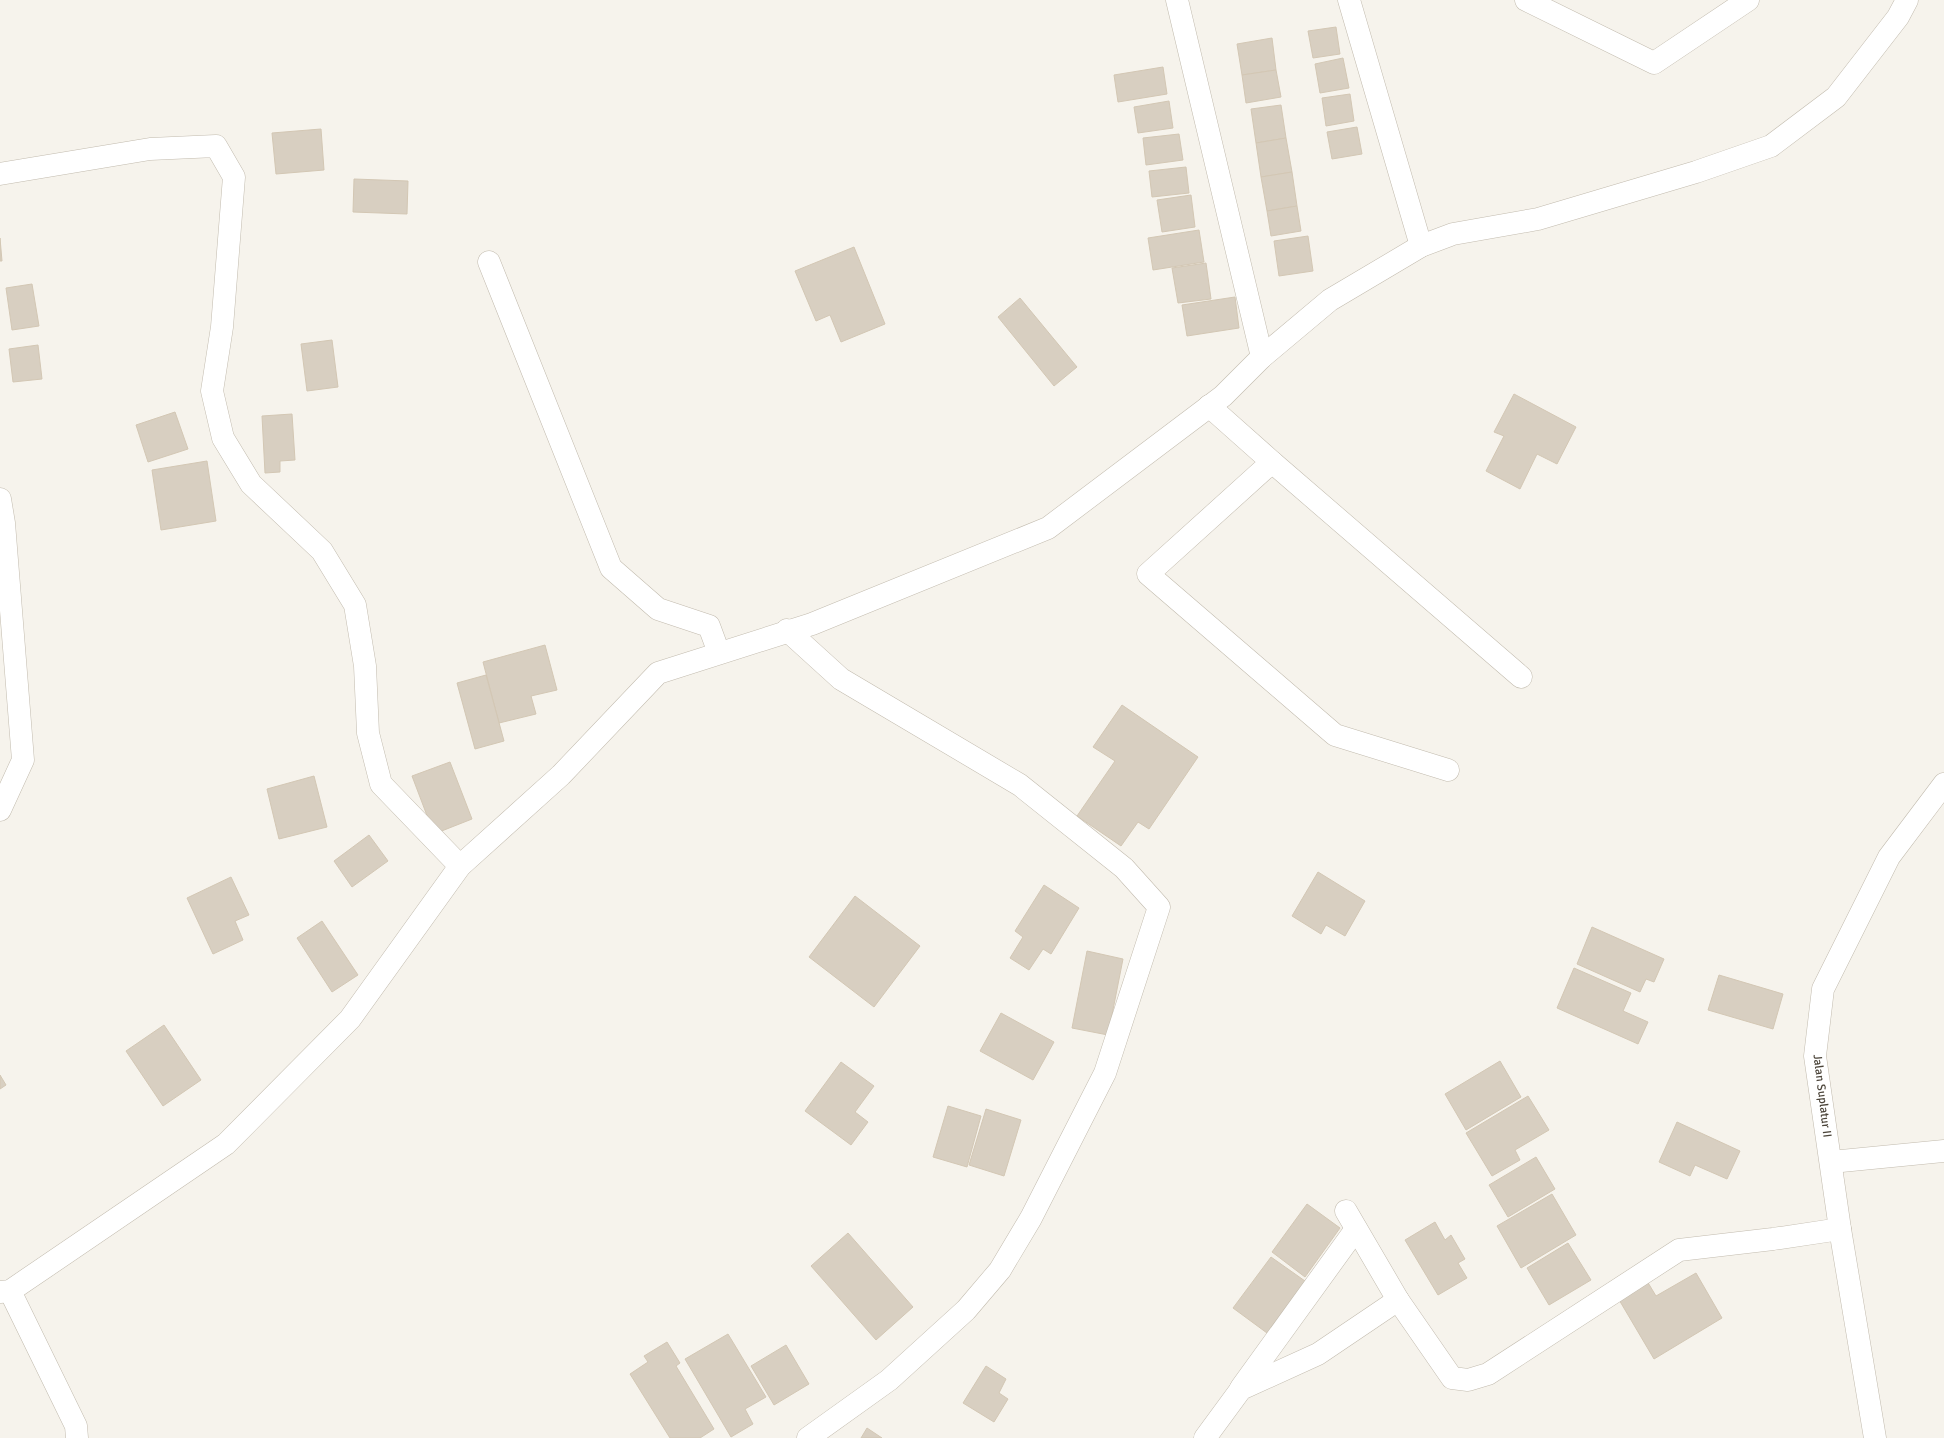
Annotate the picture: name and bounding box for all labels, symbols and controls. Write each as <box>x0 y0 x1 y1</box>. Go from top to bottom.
street label: Jalan Suplatur II <box>1809 1053 1835 1139</box>

